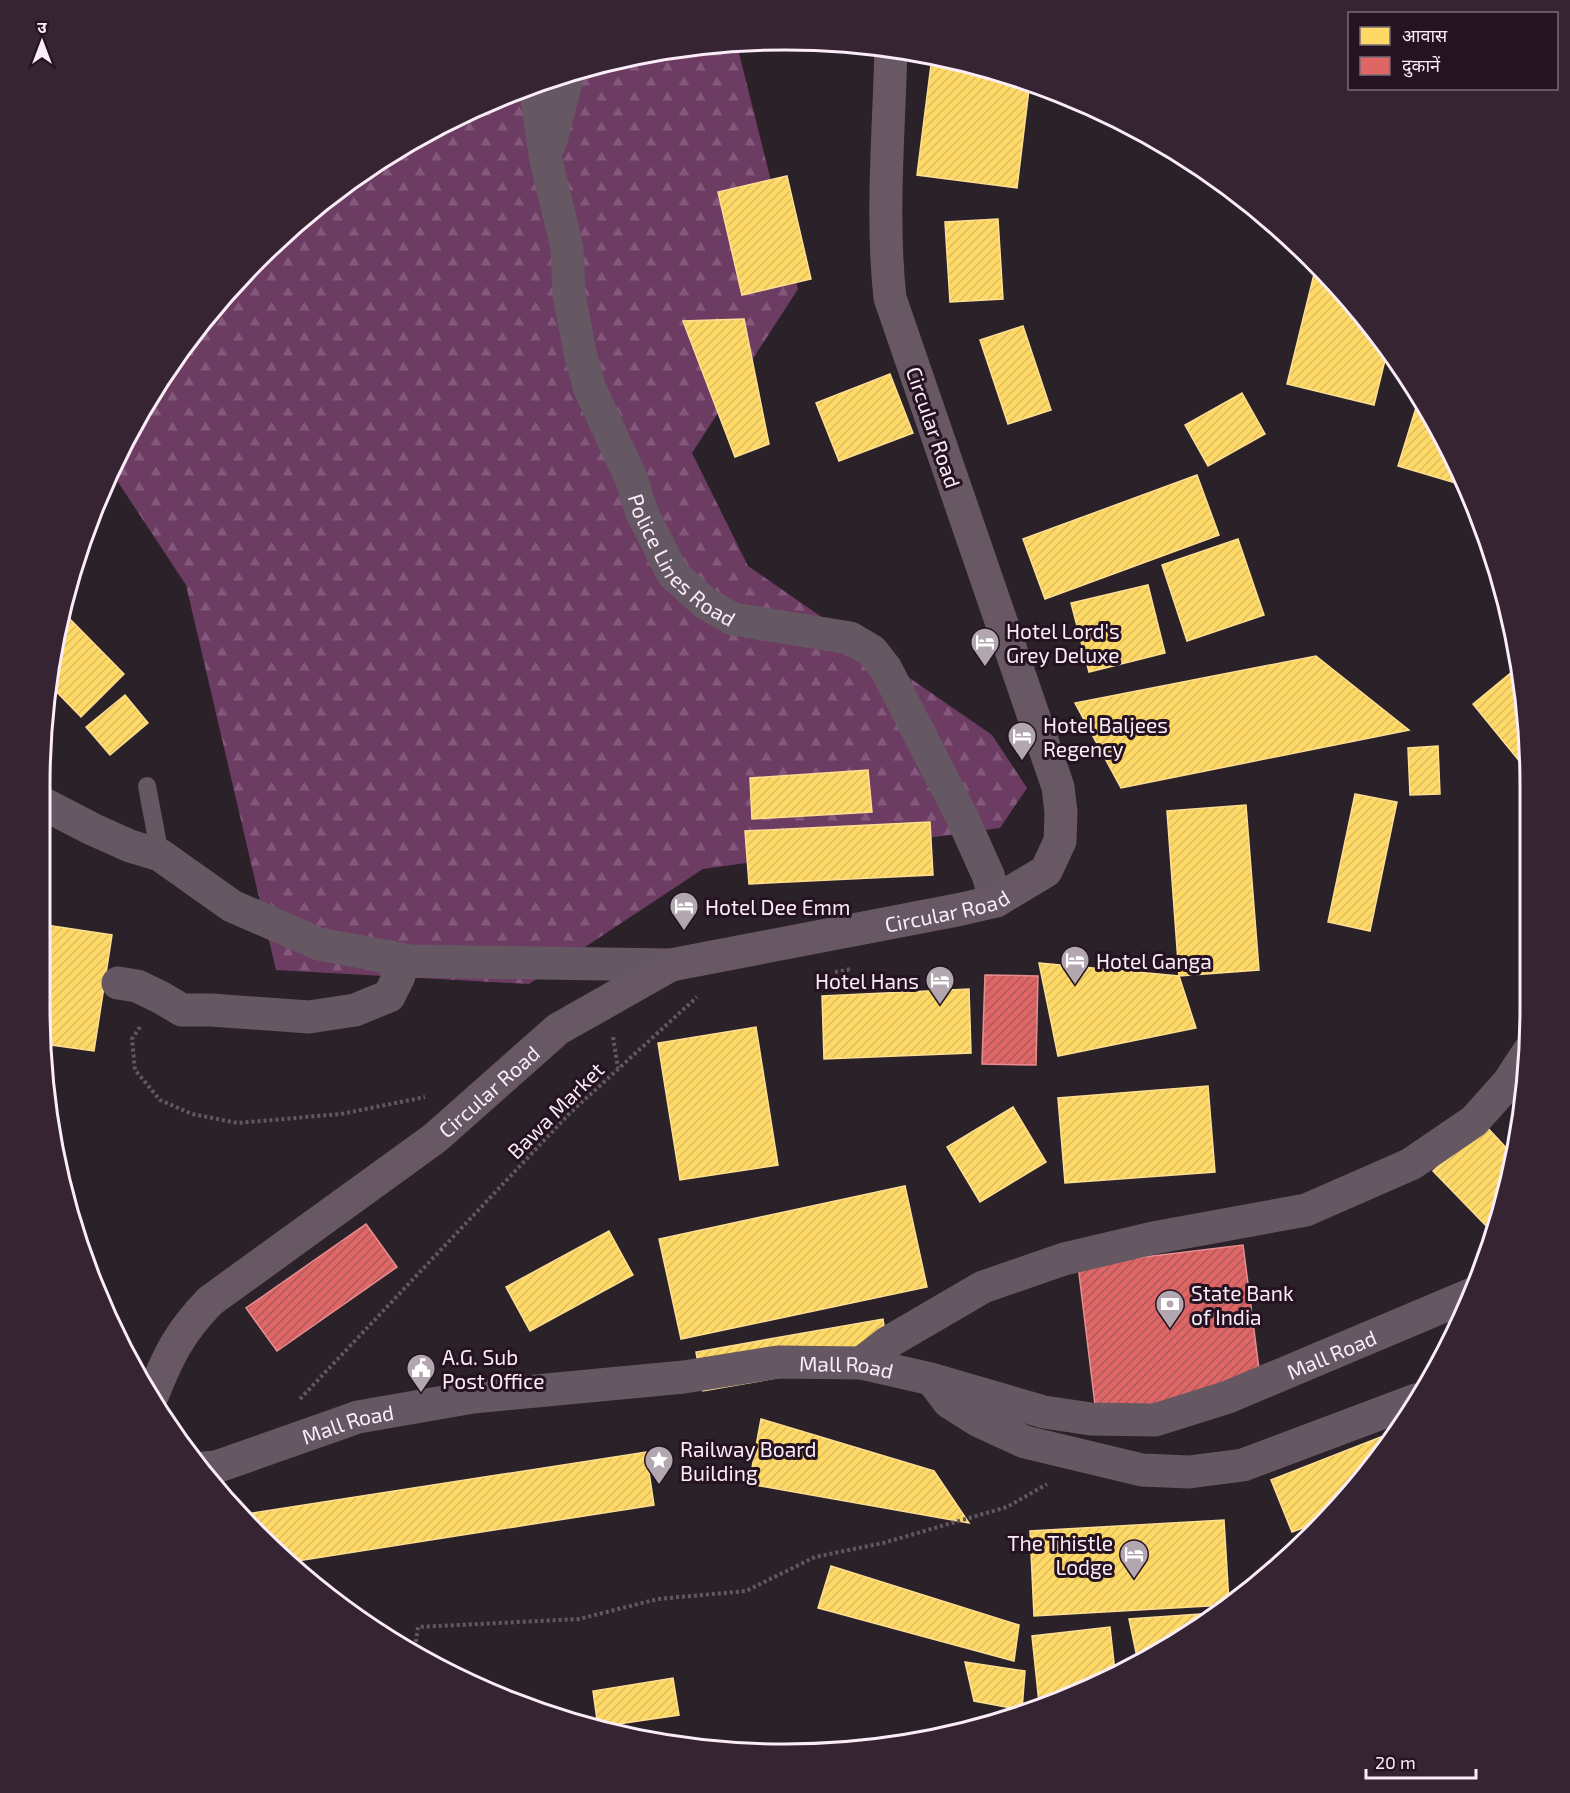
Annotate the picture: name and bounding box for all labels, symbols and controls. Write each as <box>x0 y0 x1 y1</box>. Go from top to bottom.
north arrow <box>12 12 72 72</box>
legend <box>1348 12 1558 90</box>
text: उ <box>37 17 47 36</box>
text: आवास <box>1402 24 1448 46</box>
text: दुकानें <box>1402 54 1441 78</box>
street label: Circular Road <box>902 363 966 491</box>
street label: Police Lines Road <box>624 490 740 630</box>
place label: Hotel Lord's Grey Deluxe <box>1006 618 1120 667</box>
hotel icon: Hotel Lord's Grey Deluxe <box>969 626 1001 668</box>
place label: Hotel Baljees Regency <box>1043 712 1168 761</box>
hotel icon: Hotel Baljees Regency <box>1006 720 1038 762</box>
street label: Circular Road <box>882 884 1014 936</box>
hotel icon: Hotel Dee Emm <box>668 890 700 932</box>
place label: Hotel Dee Emm <box>705 894 850 919</box>
hotel icon: Hotel Ganga <box>1059 944 1091 986</box>
place label: Hotel Ganga <box>1096 948 1212 973</box>
hotel icon: Hotel Hans <box>924 964 956 1006</box>
place label: Hotel Hans <box>815 968 919 993</box>
street label: Circular Road <box>433 1039 544 1142</box>
street label: Bawa Market <box>502 1057 608 1163</box>
place label: State Bank of India <box>1191 1280 1294 1329</box>
bank icon: State Bank of India <box>1154 1288 1186 1330</box>
street label: Mall Road <box>1283 1324 1380 1383</box>
place label: A.G. Sub Post Office <box>442 1344 544 1393</box>
street label: Mall Road <box>799 1350 896 1383</box>
public building icon: A.G. Sub Post Office <box>405 1352 437 1394</box>
street label: Mall Road <box>298 1399 396 1448</box>
place label: Railway Board Building <box>680 1436 816 1485</box>
place icon: Railway Board Building <box>643 1444 675 1486</box>
place label: The Thistle Lodge <box>1007 1530 1113 1579</box>
hotel icon: The Thistle Lodge <box>1118 1538 1150 1580</box>
scale bar <box>1366 1742 1476 1780</box>
text: 20 m <box>1375 1751 1416 1773</box>

